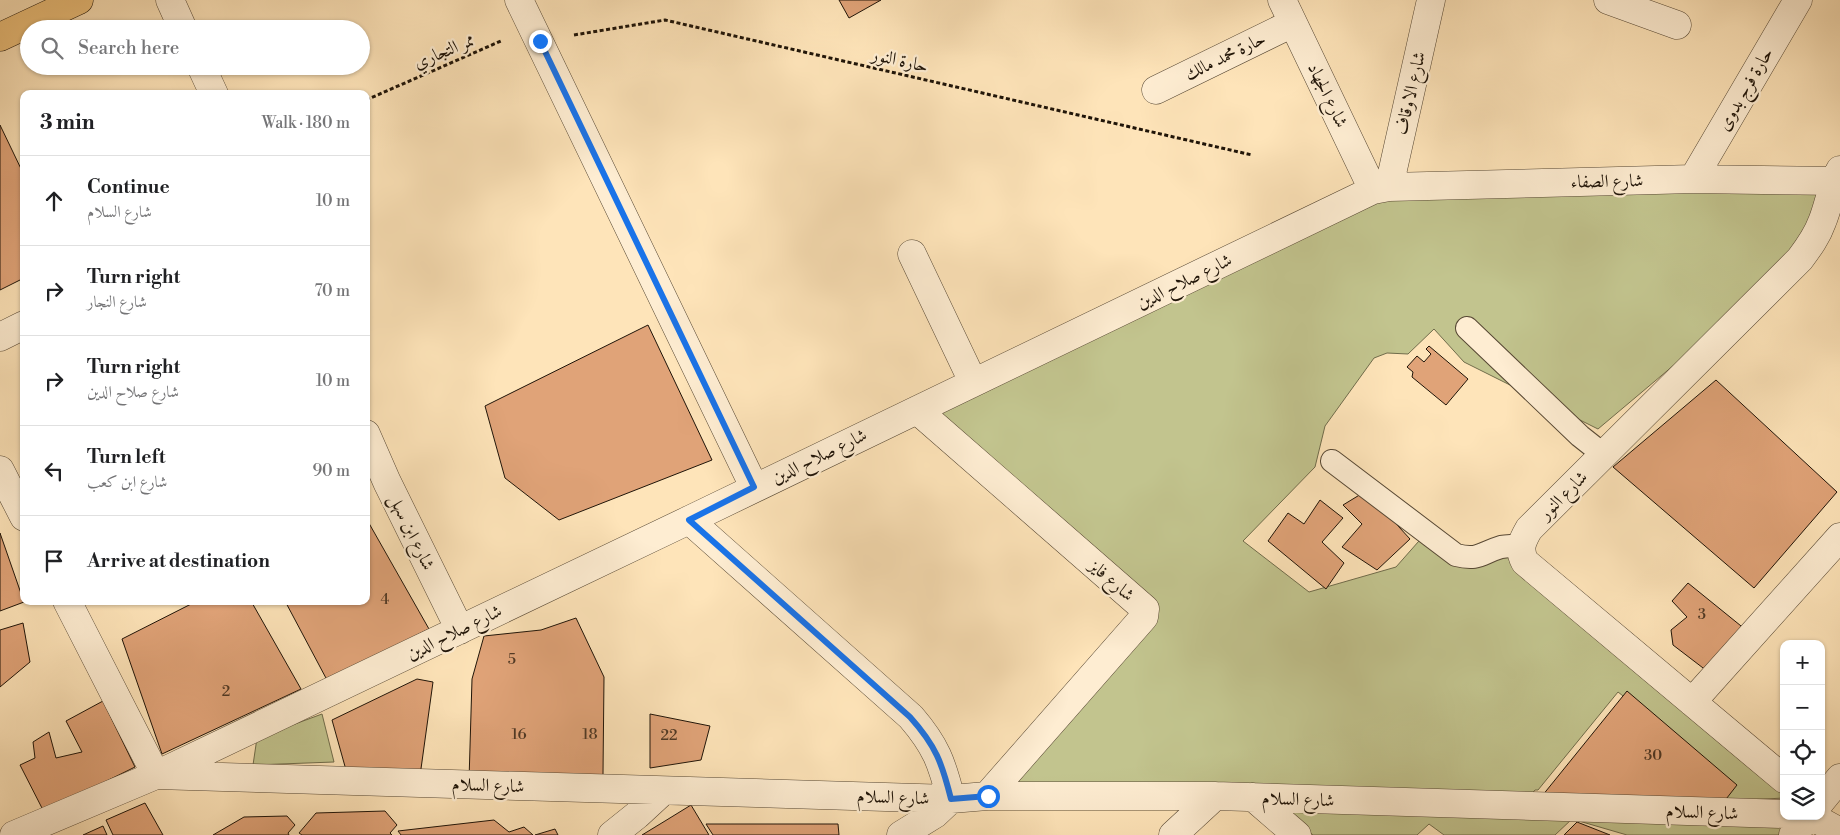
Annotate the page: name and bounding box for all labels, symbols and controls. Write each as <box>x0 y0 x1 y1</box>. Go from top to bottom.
search box <box>20 20 370 75</box>
street label: حارة محمد مالك <box>1181 27 1269 86</box>
street label: ممر التجاري <box>410 28 479 77</box>
route end <box>529 30 552 53</box>
icon: search <box>38 34 66 62</box>
text: Search here <box>78 36 179 60</box>
street label: حارة النور <box>867 42 930 78</box>
street label: حارة فرج بدوى <box>1712 44 1782 137</box>
street label: شارع الاوقاف <box>1390 49 1434 138</box>
street label: شارع الجهاد <box>1299 59 1353 133</box>
text: 3 min <box>40 110 95 136</box>
text: Walk · 180 m <box>262 113 350 133</box>
street label: شارع الصفاء <box>1570 169 1644 197</box>
text: Continue <box>87 175 170 199</box>
icon: ahead <box>40 187 68 215</box>
text: 10 m <box>316 191 350 211</box>
text: شارع السلام <box>87 202 152 222</box>
street label: شارع صلاح الدين <box>1133 248 1238 318</box>
text: Turn right <box>87 265 180 289</box>
icon: right <box>40 277 68 305</box>
text: 70 m <box>314 281 350 301</box>
text: شارع النجار <box>87 292 147 312</box>
text: Turn right <box>87 355 180 379</box>
icon: right <box>40 367 68 395</box>
text: 10 m <box>316 371 350 391</box>
text: شارع صلاح الدين <box>87 382 179 402</box>
street label: شارع صلاح الدين <box>768 423 873 493</box>
text: Turn left <box>87 445 166 469</box>
icon: left <box>40 457 68 485</box>
text: 90 m <box>312 461 350 481</box>
street label: شارع النور <box>1533 466 1595 528</box>
text: شارع ابن كعب <box>87 472 167 492</box>
street label: شارع ابن سهل <box>381 490 440 575</box>
icon: arrive <box>40 547 68 575</box>
text: Arrive at destination <box>87 549 270 573</box>
street label: شارع فايز <box>1081 553 1139 609</box>
house number: 4 <box>381 590 390 609</box>
street label: شارع صلاح الدين <box>403 599 508 669</box>
house number: 3 <box>1698 605 1706 624</box>
map controls <box>1780 640 1825 820</box>
button: + <box>1780 640 1825 685</box>
house number: 5 <box>508 650 516 669</box>
house number: 2 <box>222 682 230 701</box>
button: − <box>1780 685 1825 730</box>
house number: 16 <box>511 725 527 744</box>
house number: 18 <box>582 725 598 744</box>
house number: 22 <box>660 726 678 745</box>
button: locate <box>1780 730 1825 775</box>
house number: 30 <box>1644 746 1662 765</box>
street label: شارع السلام <box>451 773 525 802</box>
button: layers <box>1780 775 1825 820</box>
street label: شارع السلام <box>856 785 930 814</box>
route start <box>977 785 1000 808</box>
street label: شارع السلام <box>1261 787 1335 816</box>
street label: شارع السلام <box>1665 800 1739 829</box>

